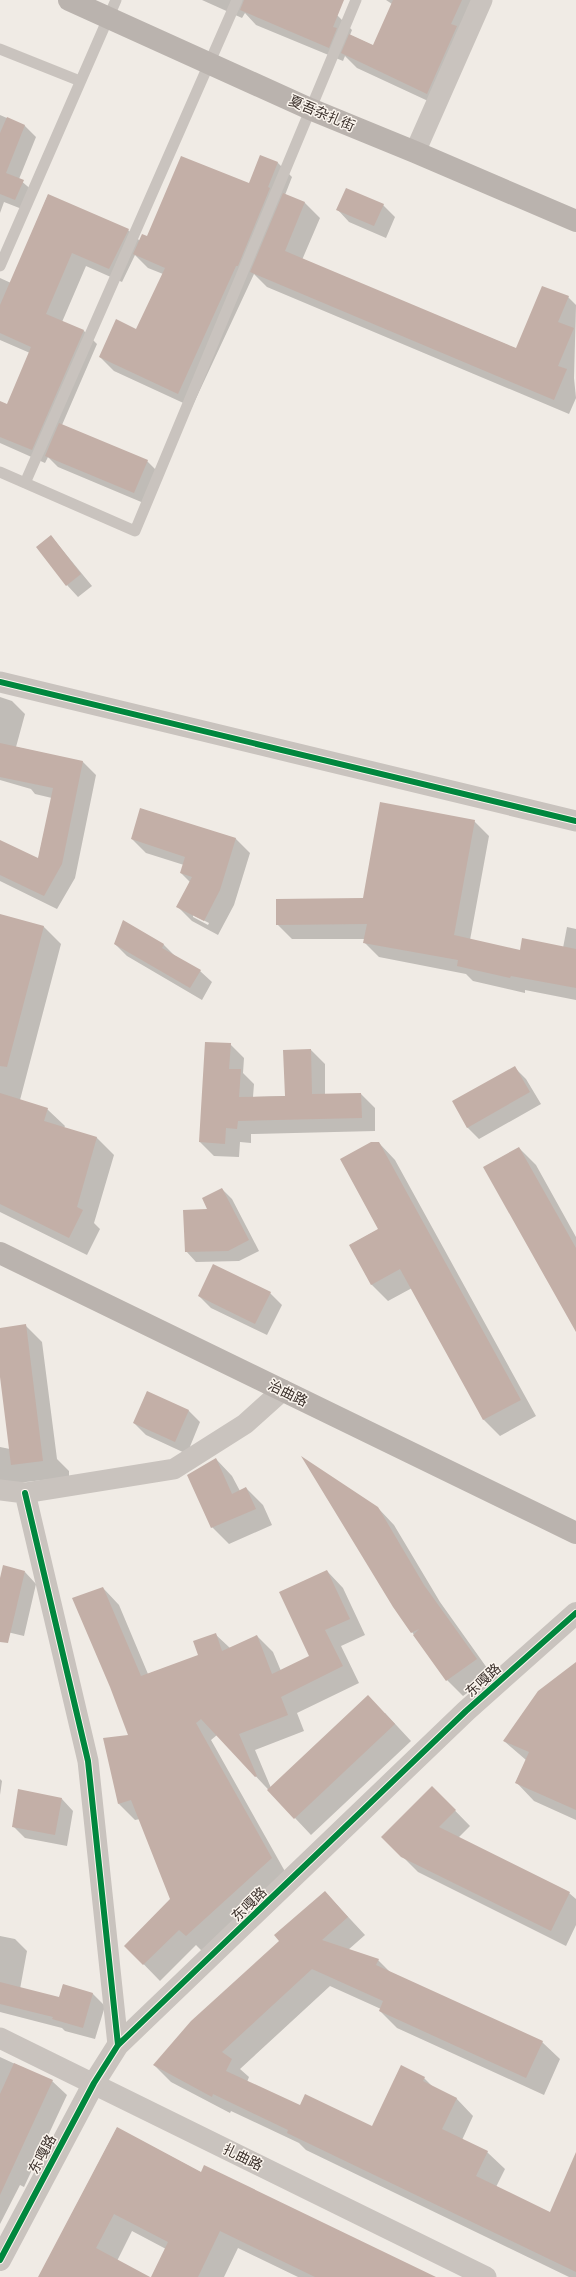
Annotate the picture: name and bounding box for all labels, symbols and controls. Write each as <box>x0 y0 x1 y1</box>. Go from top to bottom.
street label: 夏吾杂扎街 <box>287 91 358 134</box>
street label: 治曲路 <box>266 1376 311 1409</box>
street label: 东嘎路 <box>461 1659 504 1700</box>
street label: 东嘎路 <box>228 1883 270 1924</box>
street label: 东嘎路 <box>24 2131 59 2176</box>
street label: 扎曲路 <box>221 2140 266 2173</box>

